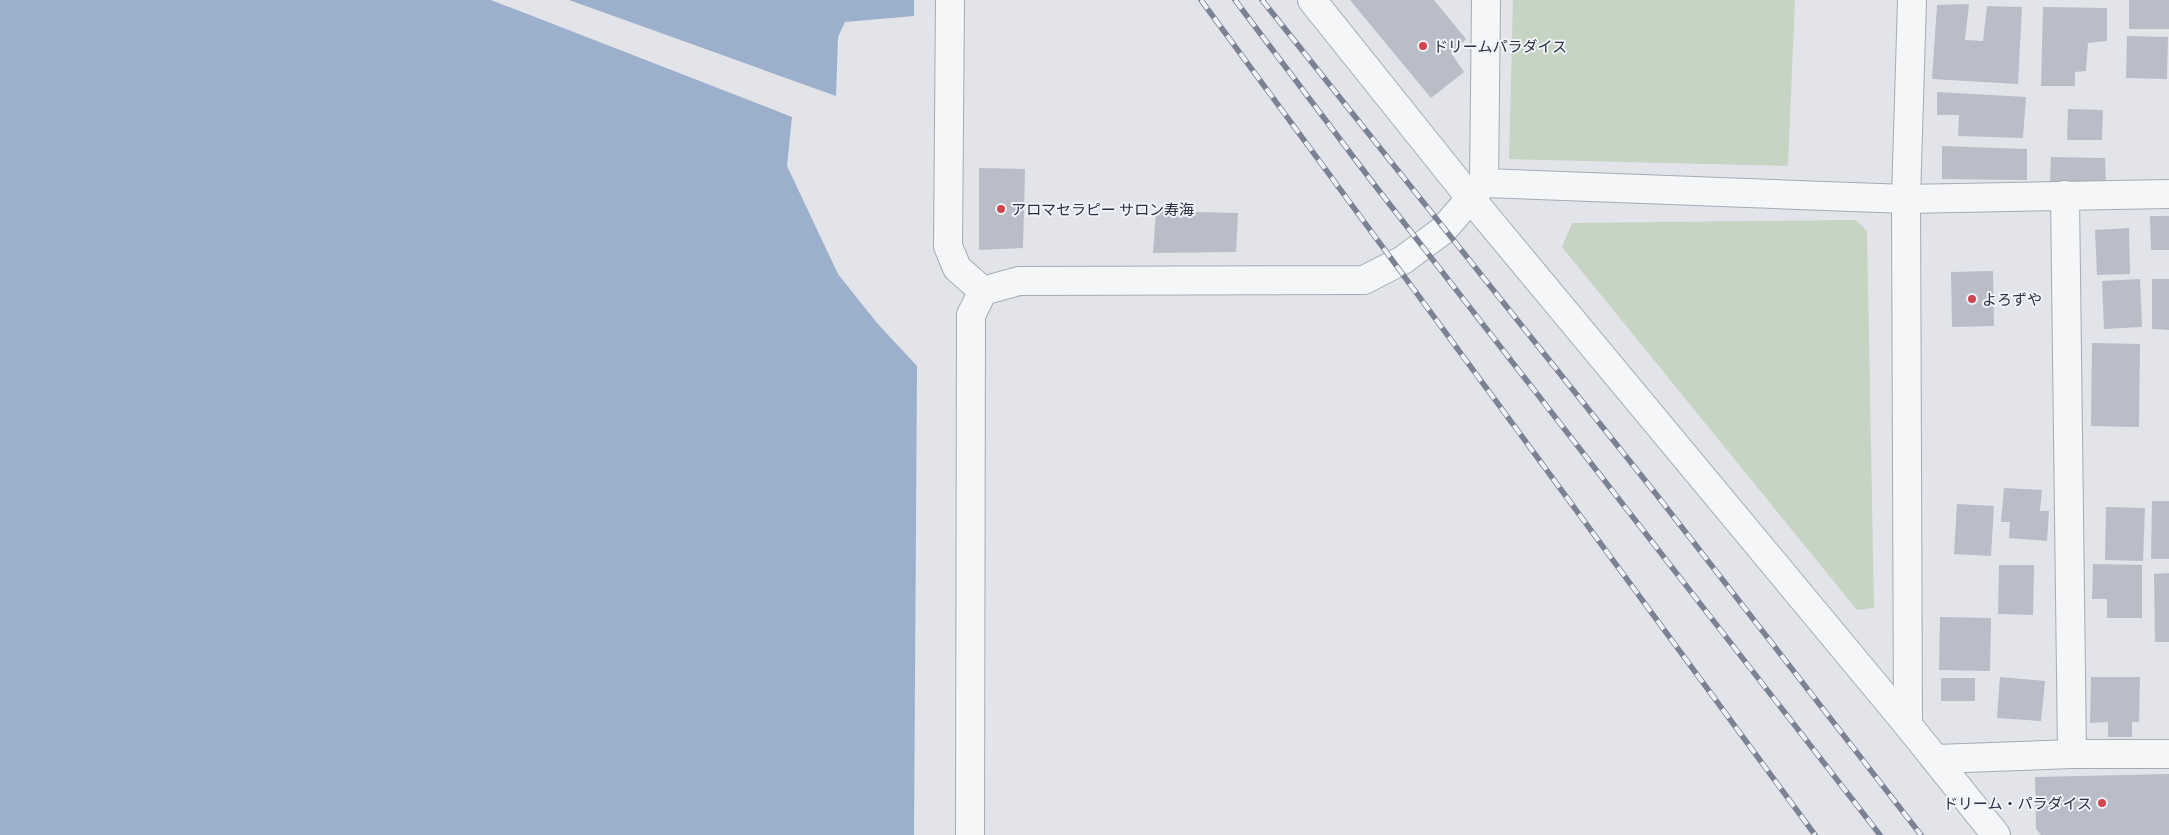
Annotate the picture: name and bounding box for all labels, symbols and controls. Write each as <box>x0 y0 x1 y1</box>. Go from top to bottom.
place label: ドリームパラダイス <box>1433 37 1567 55</box>
marker: ドリームパラダイス <box>1417 40 1429 52</box>
place label: アロマセラピー サロン寿海 <box>1011 200 1194 218</box>
marker: アロマセラピー サロン寿海 <box>995 203 1007 215</box>
place label: よろずや <box>1982 290 2042 308</box>
marker: よろずや <box>1966 293 1978 305</box>
place label: ドリーム・パラダイス <box>1943 794 2092 812</box>
marker: ドリーム・パラダイス <box>2096 797 2108 809</box>

